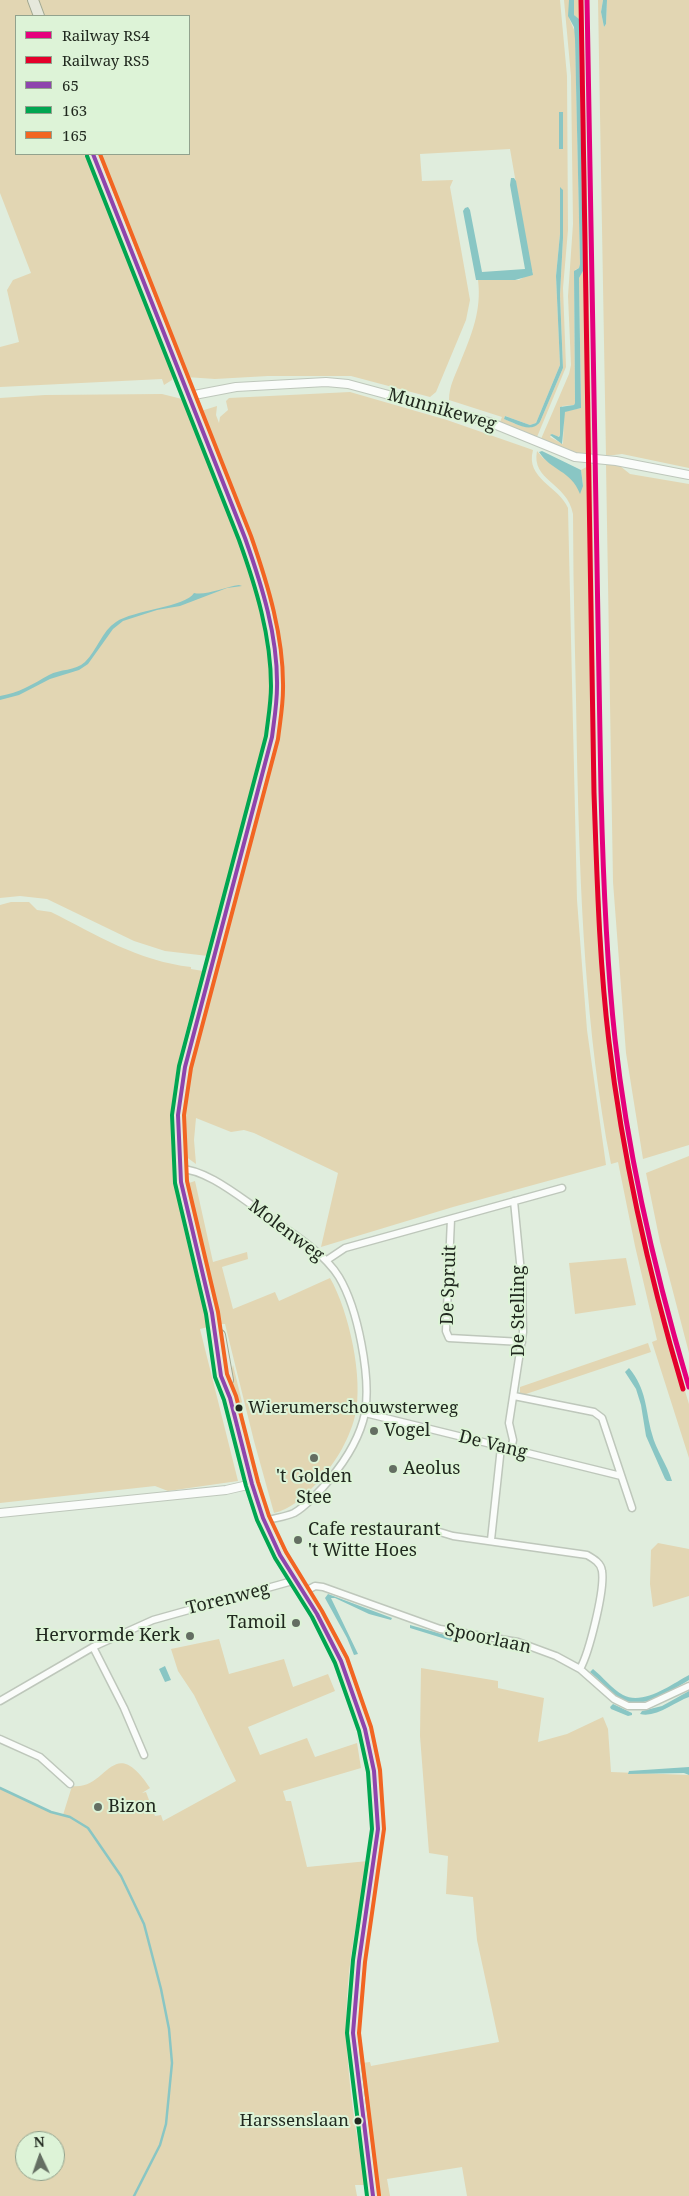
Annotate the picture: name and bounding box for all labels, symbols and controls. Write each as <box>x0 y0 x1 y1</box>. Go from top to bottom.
legend <box>15 15 190 155</box>
text: Railway RS4 <box>62 25 150 45</box>
text: Railway RS5 <box>62 50 150 70</box>
text: 65 <box>62 75 79 95</box>
text: 163 <box>62 100 87 120</box>
text: 165 <box>62 125 87 145</box>
street label: Munnikeweg <box>385 384 499 436</box>
street label: Molenweg <box>244 1196 328 1266</box>
street label: De Spruit <box>437 1245 461 1325</box>
street label: De Stelling <box>508 1265 530 1357</box>
place label: Wierumerschouwsterweg <box>248 1398 458 1418</box>
marker: Wierumerschouwsterweg <box>234 1403 244 1413</box>
place label: Vogel <box>384 1420 430 1442</box>
marker: Vogel <box>368 1425 380 1437</box>
street label: De Vang <box>456 1426 530 1464</box>
marker: 't Golden Stee <box>308 1452 320 1464</box>
place label: Aeolus <box>403 1458 460 1480</box>
marker: Aeolus <box>387 1463 399 1475</box>
place label: 't Golden Stee <box>276 1466 352 1508</box>
place label: Cafe restaurant 't Witte Hoes <box>308 1519 440 1562</box>
marker: Cafe restaurant 't Witte Hoes <box>292 1534 304 1546</box>
street label: Torenweg <box>184 1578 272 1620</box>
place label: Tamoil <box>227 1612 286 1634</box>
marker: Tamoil <box>290 1617 302 1629</box>
street label: Spoorlaan <box>443 1619 533 1659</box>
place label: Hervormde Kerk <box>35 1625 180 1647</box>
marker: Hervormde Kerk <box>184 1630 196 1642</box>
place label: Bizon <box>108 1796 157 1818</box>
marker: Bizon <box>92 1801 104 1813</box>
place label: Harssenslaan <box>240 2111 349 2131</box>
marker: Harssenslaan <box>353 2116 363 2126</box>
north arrow <box>15 2131 65 2181</box>
text: N <box>33 2132 45 2151</box>

